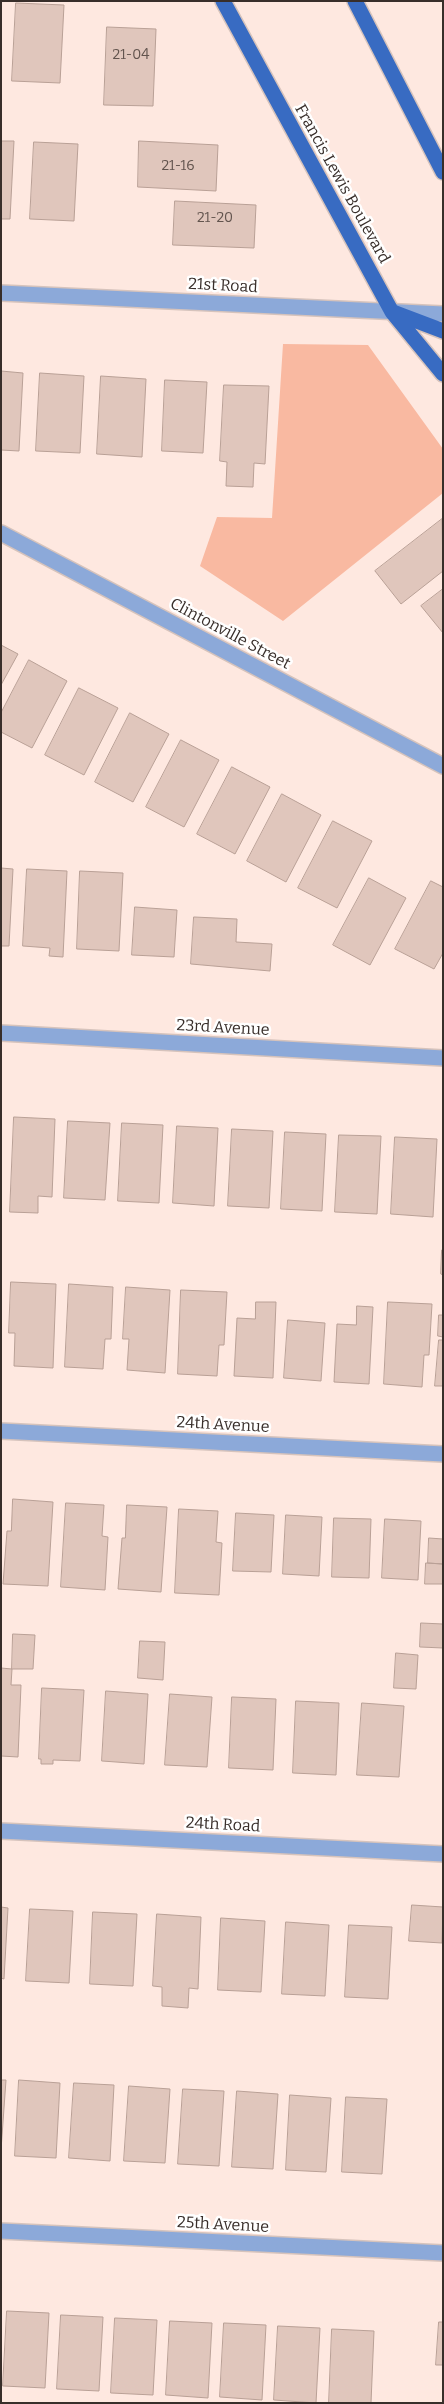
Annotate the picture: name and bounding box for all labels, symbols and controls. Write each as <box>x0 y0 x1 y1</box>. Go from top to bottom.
house number: 21-04 <box>113 47 149 63</box>
street label: Francis Lewis Boulevard <box>290 101 394 267</box>
house number: 21-16 <box>161 158 195 174</box>
house number: 21-20 <box>197 210 233 226</box>
street label: 21st Road <box>188 275 258 297</box>
street label: Clintonville Street <box>167 594 293 674</box>
street label: 23rd Avenue <box>176 1016 270 1040</box>
street label: 24th Avenue <box>176 1413 270 1437</box>
street label: 24th Road <box>185 1813 261 1837</box>
street label: 25th Avenue <box>176 2213 270 2237</box>

